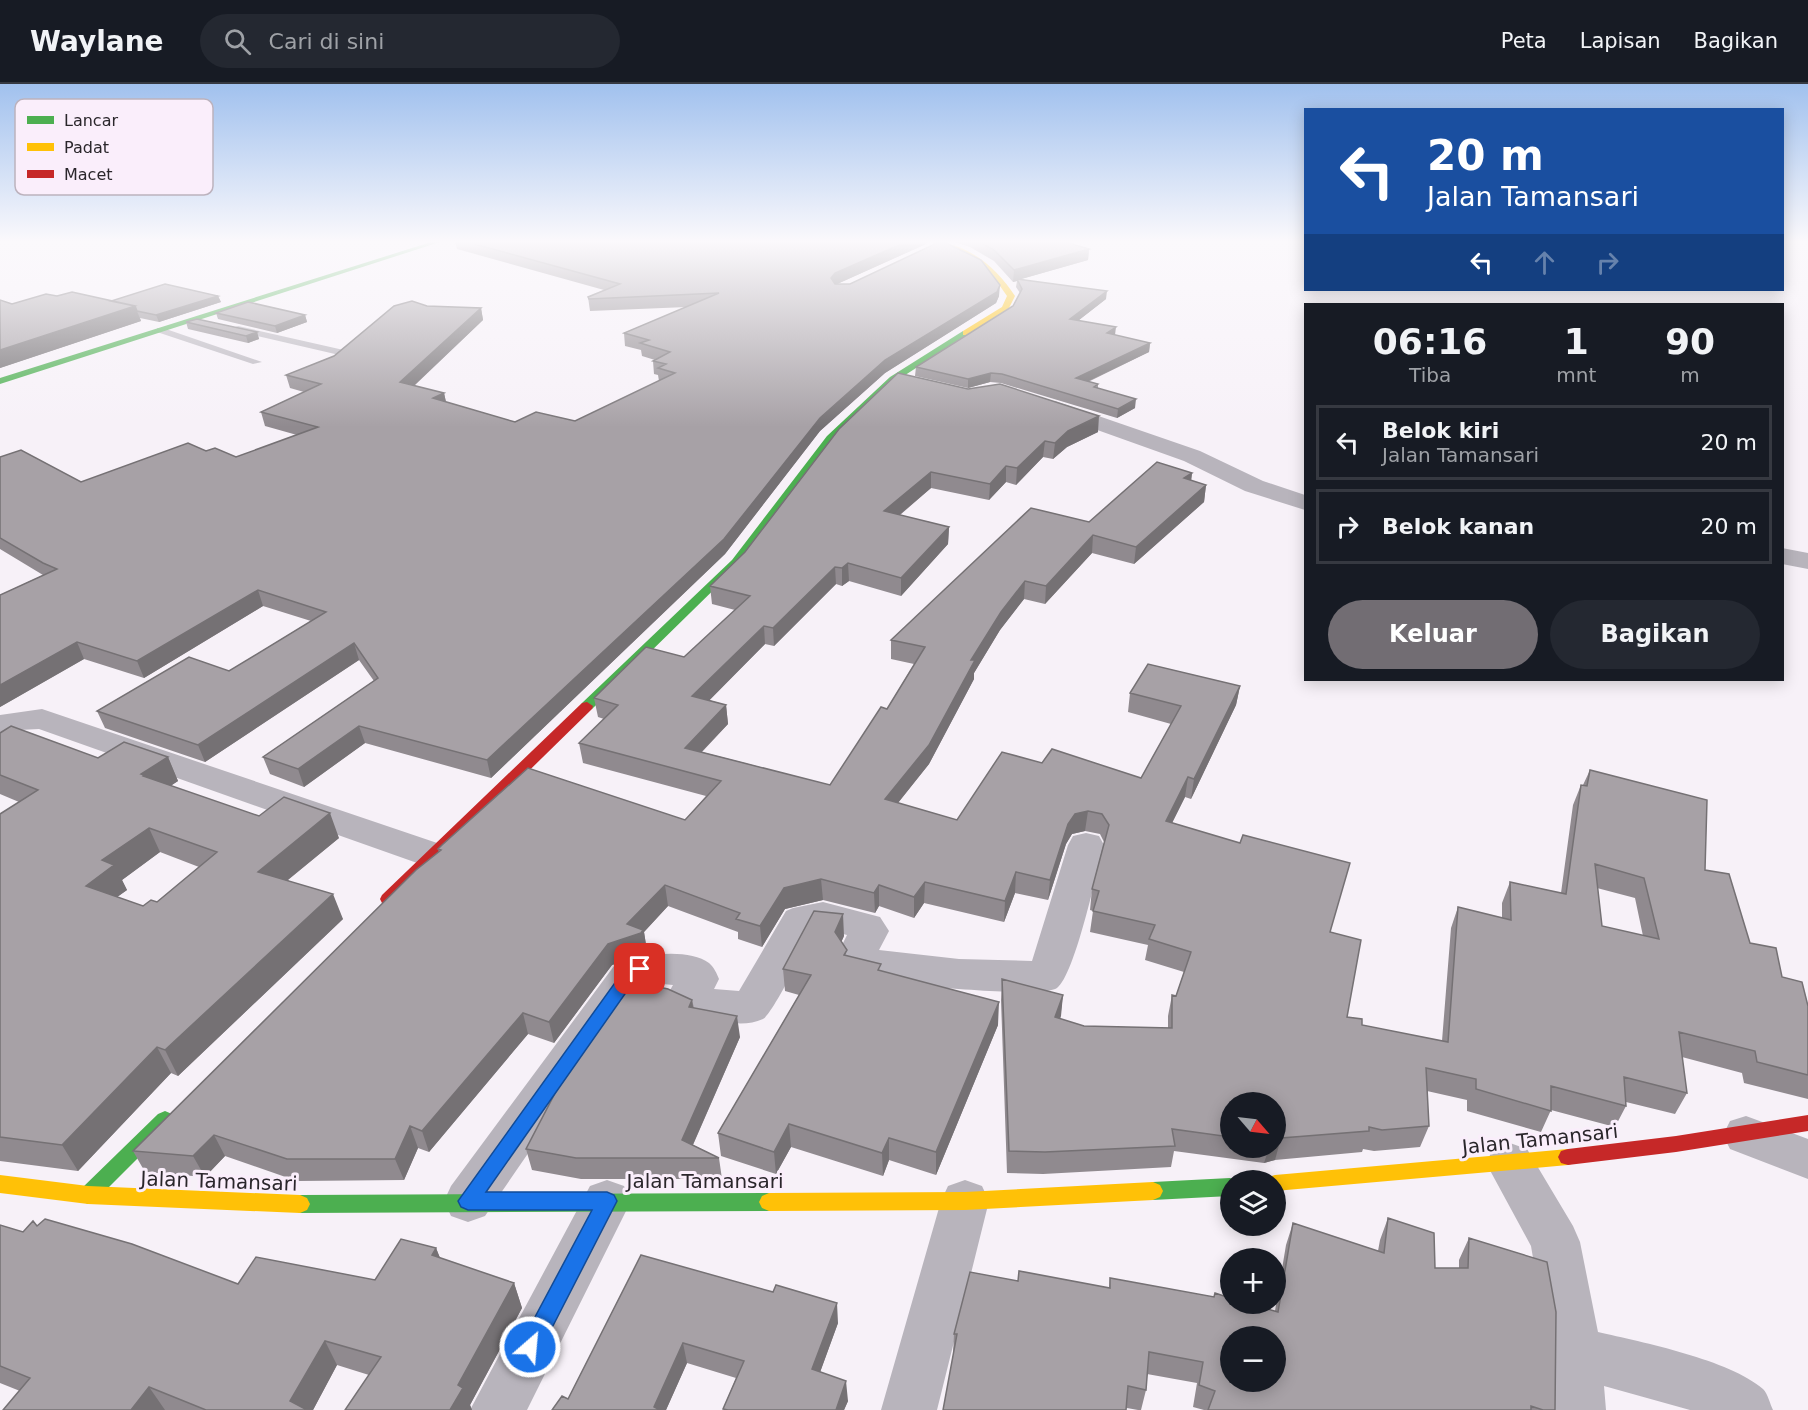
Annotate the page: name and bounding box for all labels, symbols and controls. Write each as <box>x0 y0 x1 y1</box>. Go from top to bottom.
search box <box>200 14 620 68</box>
text: Waylane <box>30 25 164 58</box>
icon: search <box>221 25 254 58</box>
text: Cari di sini <box>269 29 384 54</box>
text: Peta <box>1501 29 1547 53</box>
text: Lapisan <box>1580 29 1661 53</box>
text: Bagikan <box>1694 29 1778 53</box>
legend <box>15 99 213 195</box>
text: Lancar <box>64 111 118 130</box>
text: 20 m <box>1427 131 1544 180</box>
icon: left <box>1328 132 1406 210</box>
text: Padat <box>64 138 109 157</box>
text: Macet <box>64 165 113 184</box>
text: Jalan Tamansari <box>1427 181 1639 212</box>
icon: left <box>1465 246 1498 279</box>
icon: ahead <box>1528 246 1561 279</box>
icon: right <box>1591 246 1624 279</box>
text: 06:16 <box>1373 321 1487 362</box>
text: 1 <box>1564 321 1589 362</box>
text: 90 <box>1665 321 1715 362</box>
text: Tiba <box>1409 363 1451 387</box>
text: mnt <box>1556 363 1596 387</box>
text: m <box>1680 363 1700 387</box>
text: Belok kiri <box>1382 418 1499 443</box>
icon: left <box>1331 426 1364 459</box>
text: 20 m <box>1701 430 1757 455</box>
text: Jalan Tamansari <box>1382 443 1539 467</box>
icon: right <box>1331 510 1364 543</box>
text: Belok kanan <box>1382 514 1534 539</box>
text: 20 m <box>1701 514 1757 539</box>
button: Keluar <box>1328 600 1538 669</box>
button: Bagikan <box>1550 600 1760 669</box>
pin <box>614 943 665 994</box>
icon: arrive <box>623 952 656 985</box>
north arrow <box>1220 1092 1286 1158</box>
map controls <box>1220 1092 1286 1392</box>
street label: Jalan Tamansari <box>1459 1119 1619 1159</box>
street label: Jalan Tamansari <box>138 1166 298 1196</box>
street label: Jalan Tamansari <box>624 1169 784 1193</box>
button: layers <box>1220 1170 1286 1236</box>
button: + <box>1220 1248 1286 1314</box>
position arrow <box>498 1315 562 1379</box>
button: − <box>1220 1326 1286 1392</box>

